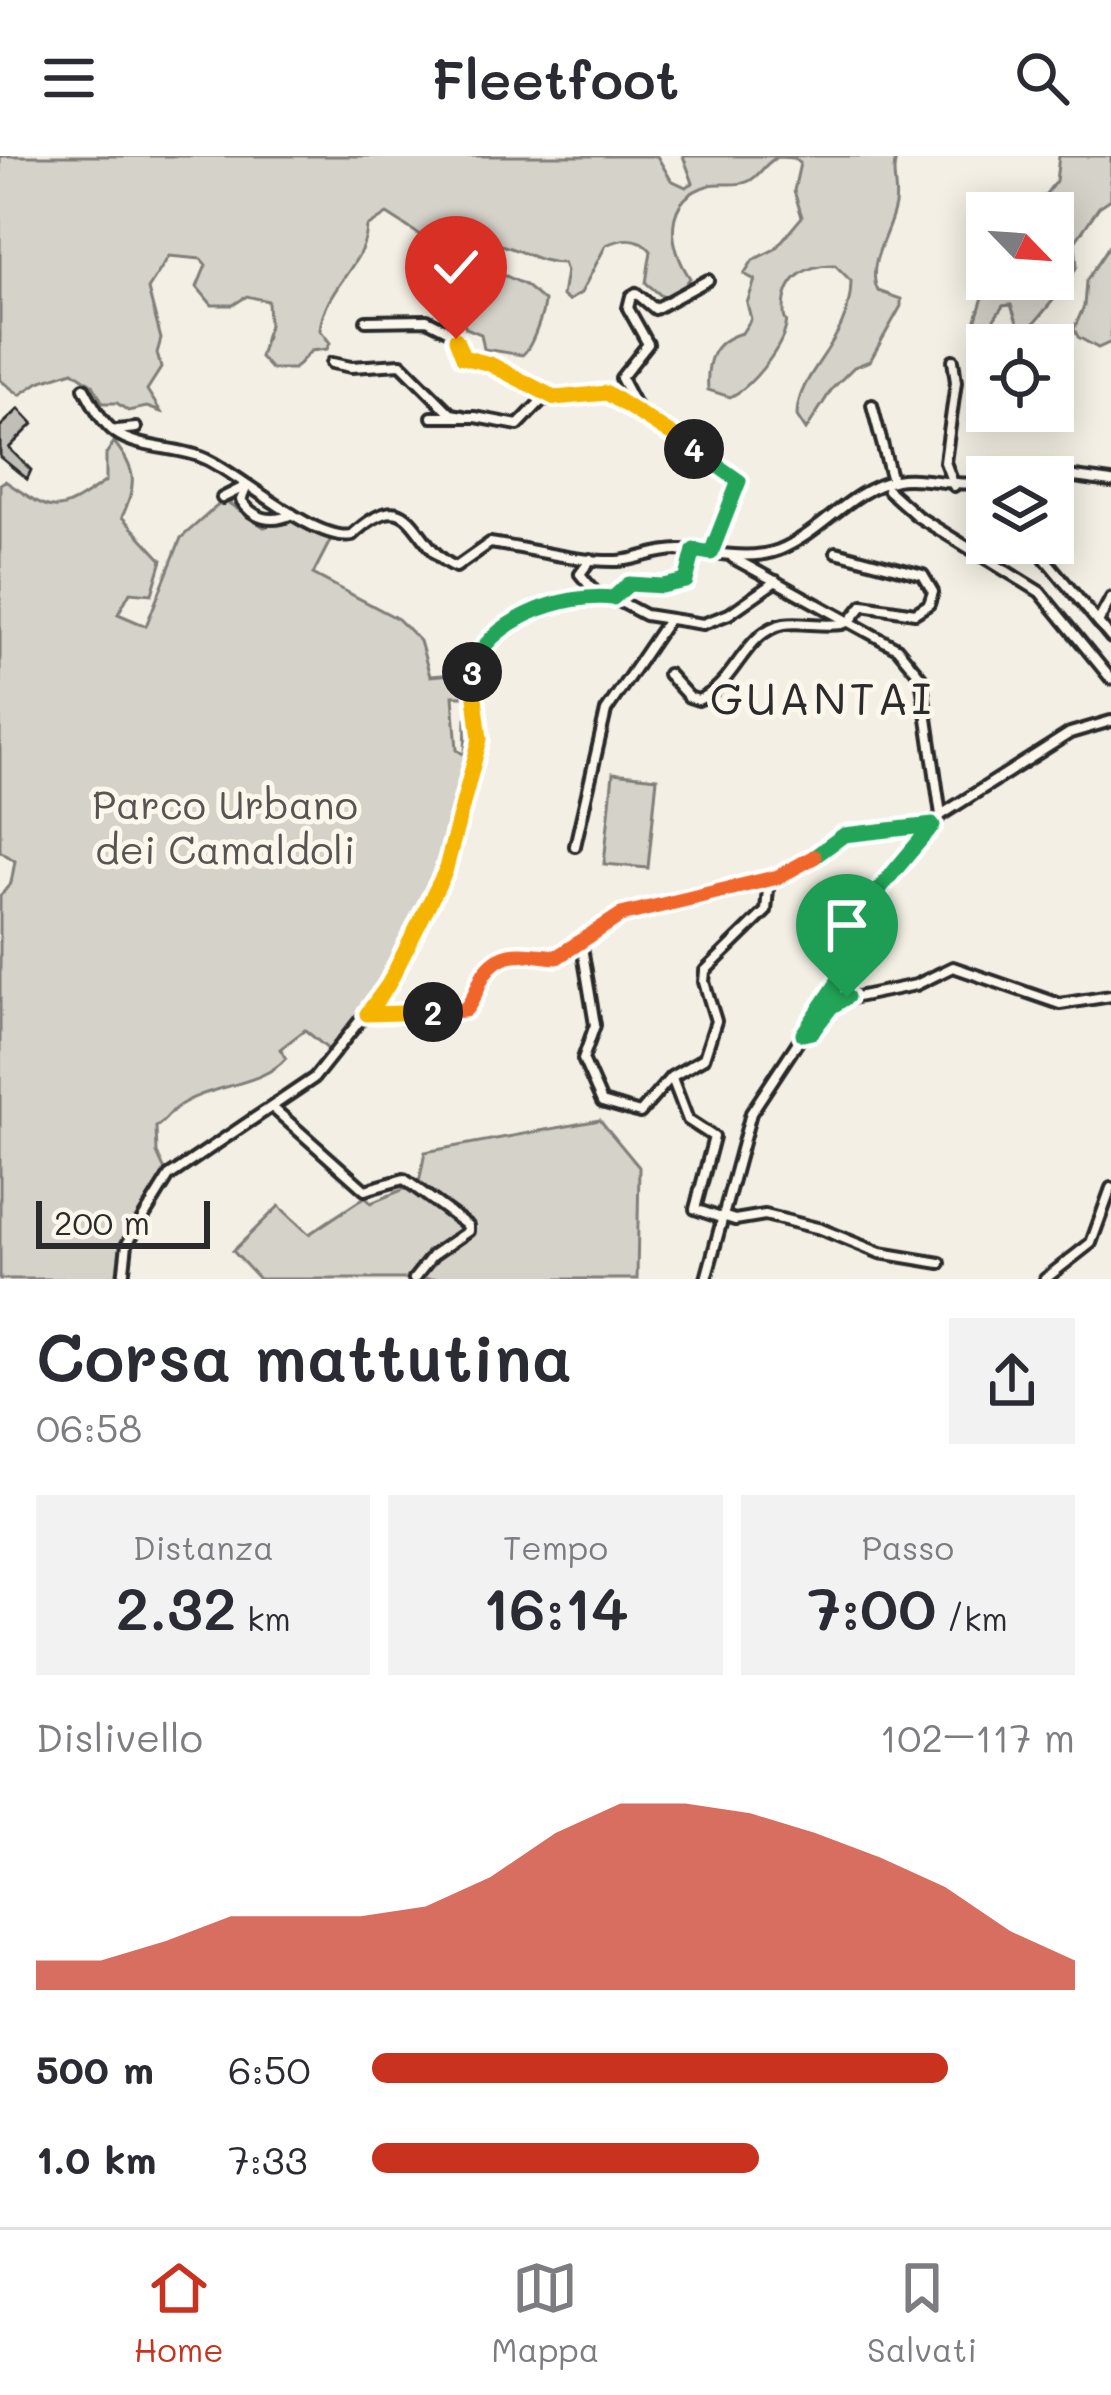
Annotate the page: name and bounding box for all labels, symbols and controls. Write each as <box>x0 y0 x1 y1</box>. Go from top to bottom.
text: Fleetfoot <box>432 43 679 114</box>
icon: menu <box>36 45 102 111</box>
icon: search <box>1009 45 1075 111</box>
north arrow <box>966 192 1074 300</box>
map controls <box>966 192 1074 564</box>
pin <box>405 216 507 339</box>
icon: check <box>423 234 489 300</box>
button: locate <box>966 324 1074 432</box>
pin: 4 <box>664 419 724 479</box>
text: 4 <box>684 427 704 470</box>
button: layers <box>966 456 1074 564</box>
pin: 3 <box>442 642 502 702</box>
text: 3 <box>462 650 482 693</box>
district label: GUANTAI <box>710 668 934 726</box>
park label: Parco Urbano dei Camaldoli <box>92 778 358 874</box>
pin <box>796 874 898 997</box>
icon: arrive <box>814 892 880 958</box>
pin: 2 <box>403 982 463 1042</box>
text: 2 <box>424 990 442 1033</box>
scale bar <box>36 1195 210 1248</box>
text: 200 m <box>54 1200 150 1243</box>
text: Corsa mattutina <box>36 1313 572 1399</box>
button: share <box>949 1318 1075 1444</box>
text: 06:58 <box>36 1401 142 1452</box>
text: Distanza <box>133 1525 274 1568</box>
text: Tempo <box>503 1525 608 1568</box>
text: Passo <box>862 1525 954 1568</box>
text: 2.32 <box>116 1568 236 1646</box>
text: 16:14 <box>483 1568 628 1646</box>
text: 7:00 <box>808 1568 936 1646</box>
text: km <box>236 1596 291 1639</box>
text: /km <box>936 1596 1008 1639</box>
text: Dislivello <box>36 1711 203 1762</box>
text: 102–117 m <box>880 1711 1075 1762</box>
text: 500 m <box>36 2043 154 2094</box>
text: 6:50 <box>228 2043 310 2094</box>
text: 1.0 km <box>36 2133 156 2184</box>
text: 7:33 <box>228 2133 307 2184</box>
tab: Home <box>134 2255 224 2370</box>
tab: Mappa <box>491 2255 599 2370</box>
tab: Salvati <box>867 2255 977 2370</box>

